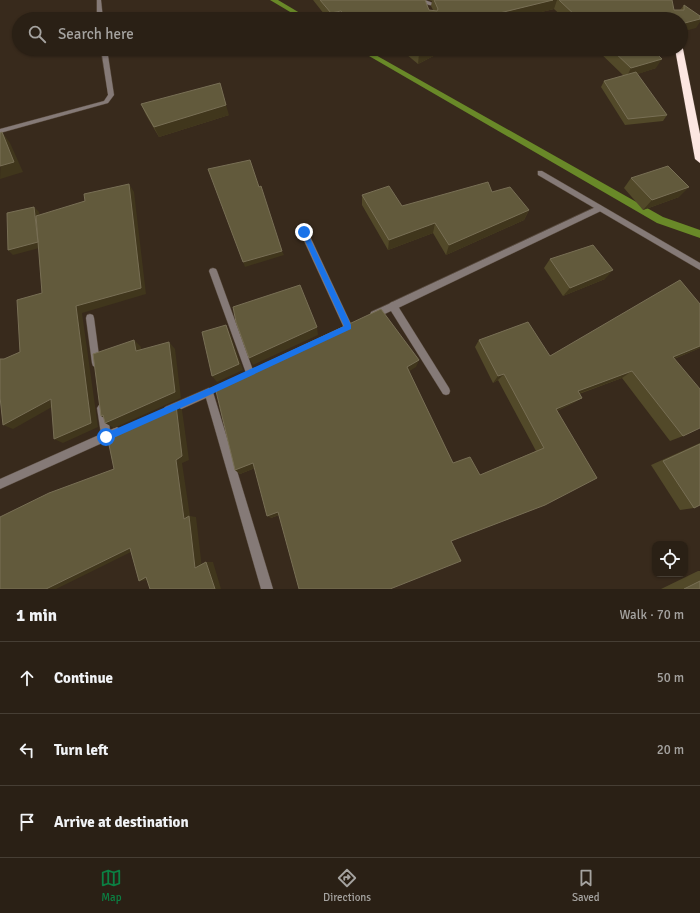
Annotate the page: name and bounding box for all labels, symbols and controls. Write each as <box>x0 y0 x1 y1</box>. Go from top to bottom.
search box <box>12 12 688 56</box>
icon: search <box>26 23 48 45</box>
text: Search here <box>58 25 134 43</box>
route end <box>295 223 313 241</box>
route start <box>97 428 115 446</box>
map controls <box>652 541 688 577</box>
button: locate <box>652 541 688 577</box>
text: 1 min <box>16 605 57 626</box>
text: Walk · 70 m <box>620 607 684 623</box>
icon: ahead <box>16 667 38 689</box>
text: Continue <box>54 669 113 687</box>
text: 50 m <box>657 670 684 686</box>
icon: left <box>16 739 38 761</box>
text: Turn left <box>54 741 108 759</box>
text: 20 m <box>657 742 684 758</box>
icon: arrive <box>16 811 38 833</box>
text: Arrive at destination <box>54 813 189 831</box>
tab: Map <box>100 867 122 904</box>
tab: Directions <box>323 867 371 904</box>
tab: Saved <box>572 867 600 904</box>

